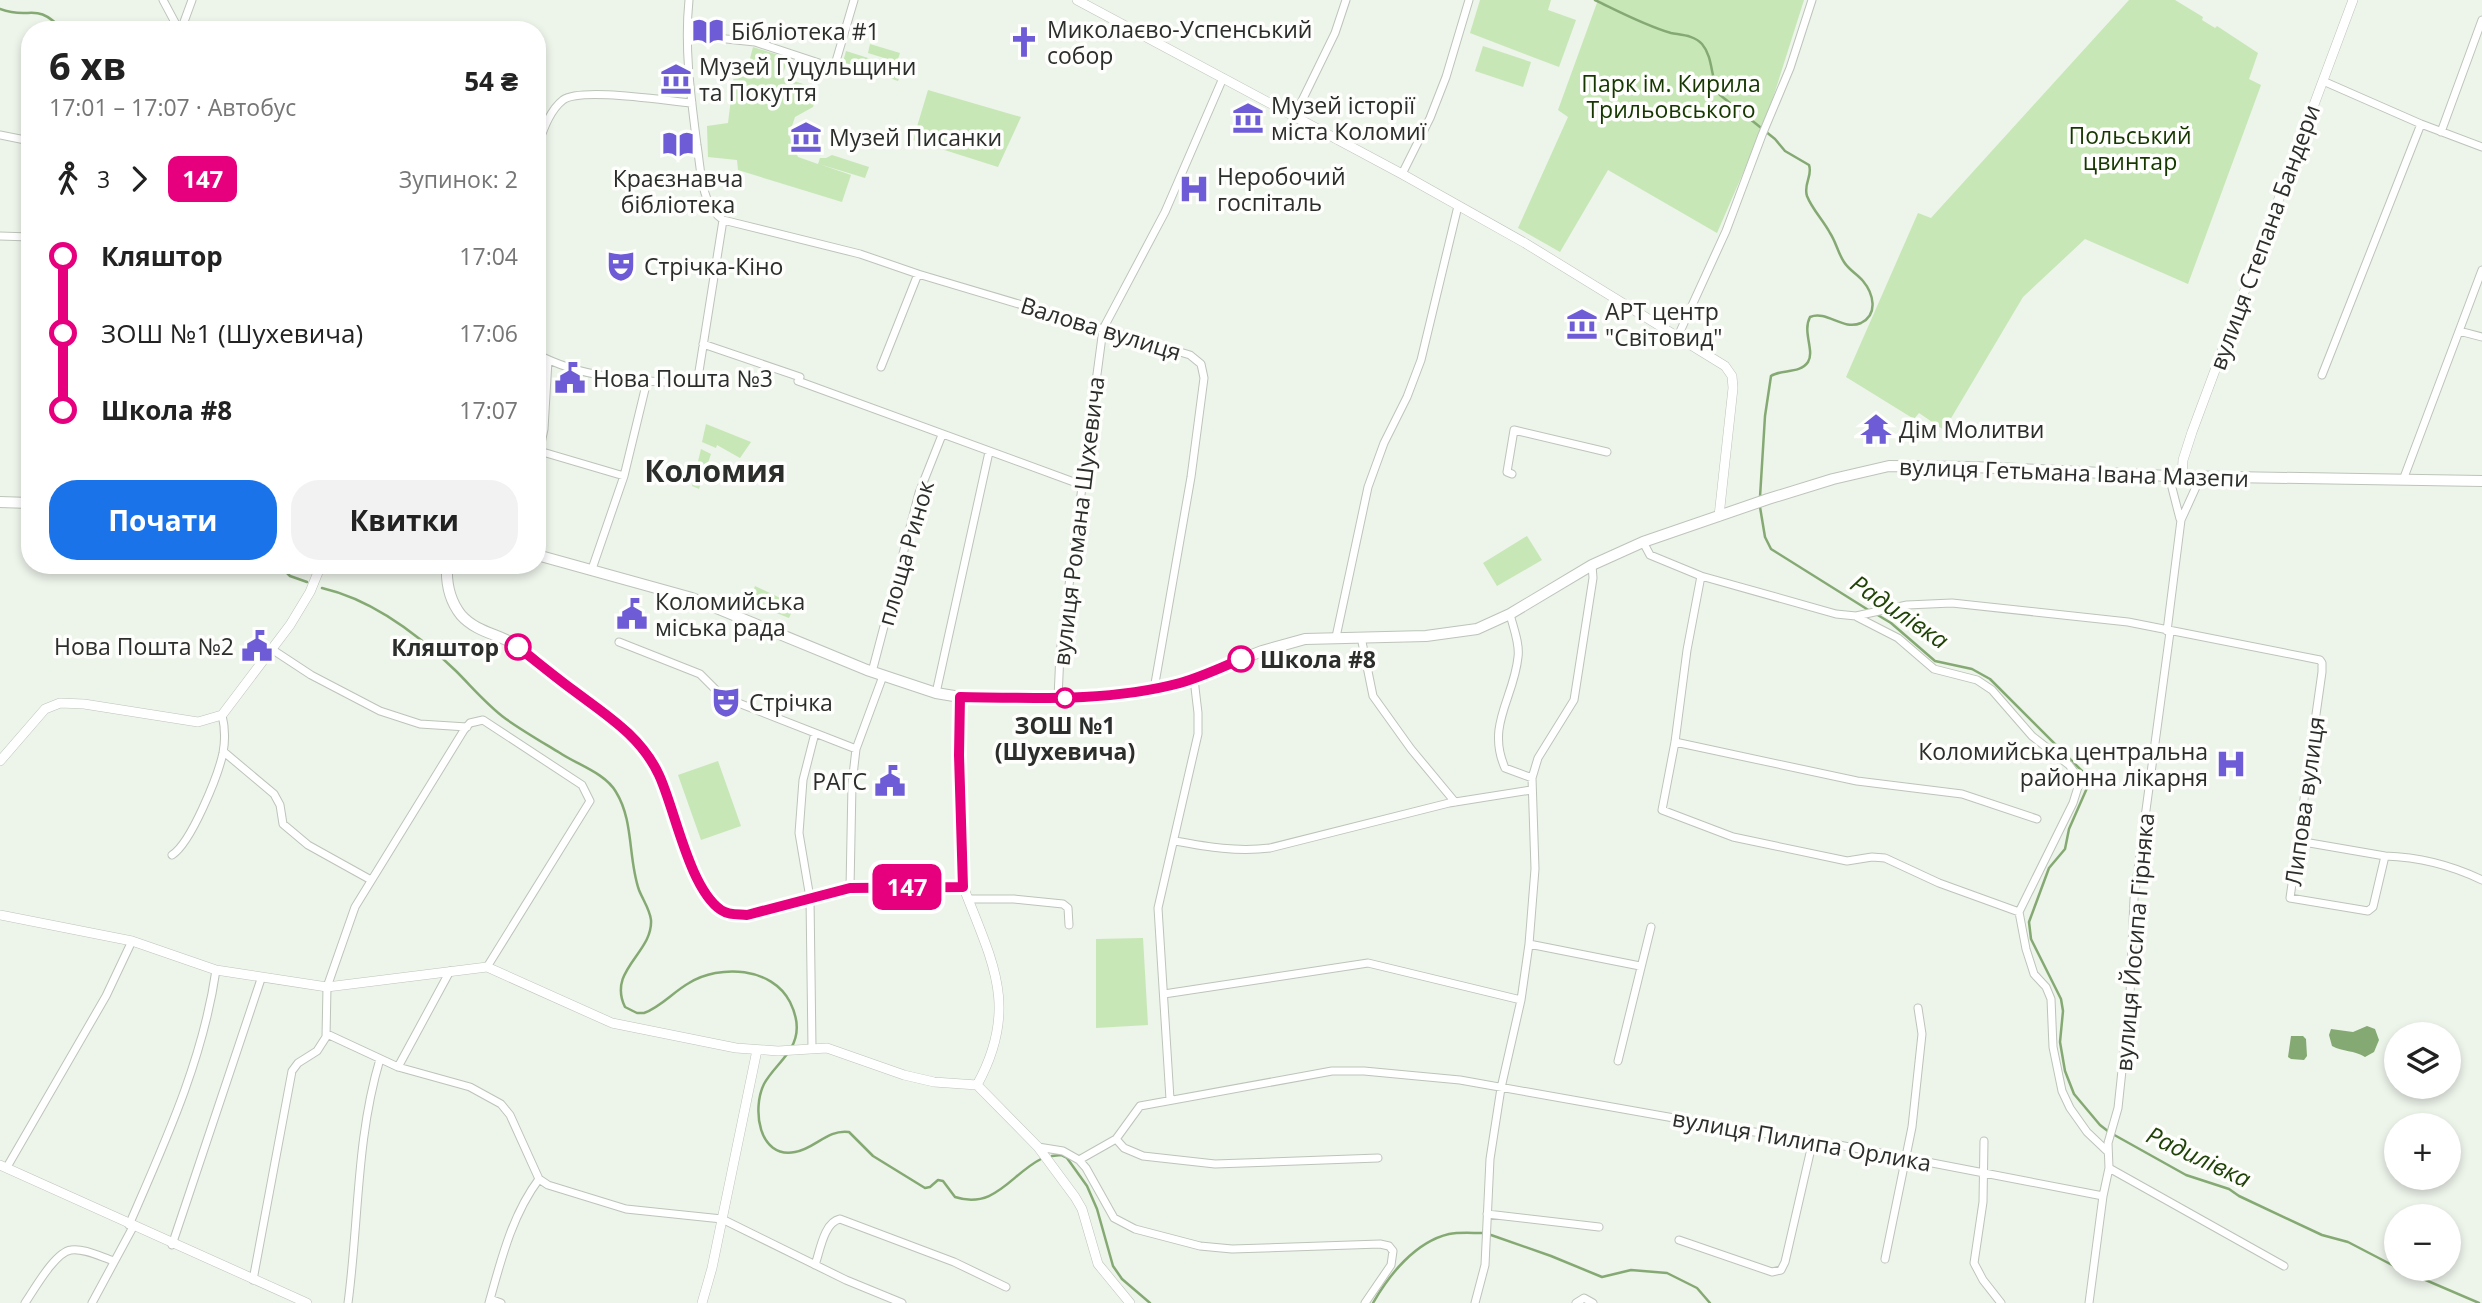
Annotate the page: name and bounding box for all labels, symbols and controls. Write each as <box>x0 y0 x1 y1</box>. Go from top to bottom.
place label: Миколаєво-Успенський собор <box>1047 13 1312 71</box>
library icon: Бібліотека #1 <box>691 14 725 48</box>
place label: Бібліотека #1 <box>731 15 880 47</box>
church icon: Миколаєво-Успенський собор <box>1007 25 1041 59</box>
text: 6 хв <box>49 39 126 91</box>
place label: Музей Гуцульщини та Покуття <box>699 50 916 108</box>
museum icon: Музей Гуцульщини та Покуття <box>659 62 693 96</box>
text: 54 ₴ <box>464 63 518 99</box>
park label: Парк ім. Кирила Трильовського <box>1581 67 1761 125</box>
place label: Музей історії міста Коломиї <box>1271 89 1428 147</box>
text: 17:01 – 17:07 · Автобус <box>49 91 296 123</box>
street label: вулиця Степана Бандери <box>2201 100 2327 374</box>
museum icon: Музей історії міста Коломиї <box>1231 101 1265 135</box>
park label: Польський цвинтар <box>2068 119 2192 177</box>
museum icon: Музей Писанки <box>789 120 823 154</box>
place label: Музей Писанки <box>829 121 1002 153</box>
library icon: Краєзнавча бібліотека <box>661 127 695 161</box>
icon: walk <box>49 160 87 198</box>
icon: forward <box>120 160 158 198</box>
place label: Неробочий госпіталь <box>1217 160 1346 218</box>
text: 147 <box>182 162 223 195</box>
place label: Краєзнавча бібліотека <box>613 162 743 220</box>
text: 3 <box>97 163 110 195</box>
text: Зупинок: 2 <box>399 163 518 195</box>
hospital icon: Неробочий госпіталь <box>1177 172 1211 206</box>
text: Кляштор <box>101 238 223 274</box>
text: 17:04 <box>459 240 518 272</box>
theatre icon: Стрічка-Кіно <box>604 249 638 283</box>
place label: Стрічка-Кіно <box>644 250 783 282</box>
street label: Валова вулиця <box>1017 288 1185 368</box>
place label: АРТ центр "Світовид" <box>1605 295 1723 353</box>
museum icon: АРТ центр "Світовид" <box>1565 307 1599 341</box>
text: ЗОШ №1 (Шухевича) <box>101 315 363 351</box>
text: 17:06 <box>459 317 518 349</box>
public building icon: Нова Пошта №3 <box>553 361 587 395</box>
place label: Нова Пошта №3 <box>593 362 773 394</box>
street label: вулиця Романа Шухевича <box>1044 375 1112 667</box>
text: Школа #8 <box>101 392 232 428</box>
text: 17:07 <box>459 394 518 426</box>
temple icon: Дім Молитви <box>1859 412 1893 446</box>
place label: Дім Молитви <box>1899 413 2044 445</box>
district label: Коломия <box>644 450 786 491</box>
street label: вулиця Гетьмана Івана Мазепи <box>1899 450 2249 494</box>
street label: площа Ринок <box>869 477 941 629</box>
button: Почати <box>49 480 277 560</box>
button: Квитки <box>291 480 518 560</box>
water label: Радилівка <box>1845 566 1956 656</box>
place label: Коломийська міська рада <box>655 585 805 643</box>
public building icon: Коломийська міська рада <box>615 597 649 631</box>
public building icon: Нова Пошта №2 <box>240 629 274 663</box>
place label: Нова Пошта №2 <box>54 630 234 662</box>
place label: Кляштор <box>391 631 499 663</box>
marker: Кляштор <box>505 634 531 660</box>
place label: Школа #8 <box>1260 643 1376 675</box>
marker: Школа #8 <box>1228 646 1254 672</box>
theatre icon: Стрічка <box>709 685 743 719</box>
place label: Стрічка <box>749 686 833 718</box>
marker: ЗОШ №1 (Шухевича) <box>1055 688 1075 708</box>
place label: ЗОШ №1 (Шухевича) <box>995 709 1135 767</box>
street label: Липова вулиця <box>2276 714 2332 888</box>
place label: Коломийська центральна районна лікарня <box>1918 735 2208 793</box>
hospital icon: Коломийська центральна районна лікарня <box>2214 747 2248 781</box>
public building icon: РАГС <box>873 764 907 798</box>
place label: РАГС <box>812 765 867 797</box>
street label: вулиця Йосипа Гірняка <box>2107 811 2161 1073</box>
line badge: 147 <box>867 864 947 910</box>
text: 147 <box>886 870 928 903</box>
map controls <box>2384 1022 2461 1281</box>
button: layers <box>2384 1022 2461 1099</box>
street label: вулиця Пилипа Орлика <box>1670 1101 1934 1179</box>
button: + <box>2384 1113 2461 1190</box>
water label: Радилівка <box>2142 1117 2257 1195</box>
button: − <box>2384 1204 2461 1281</box>

